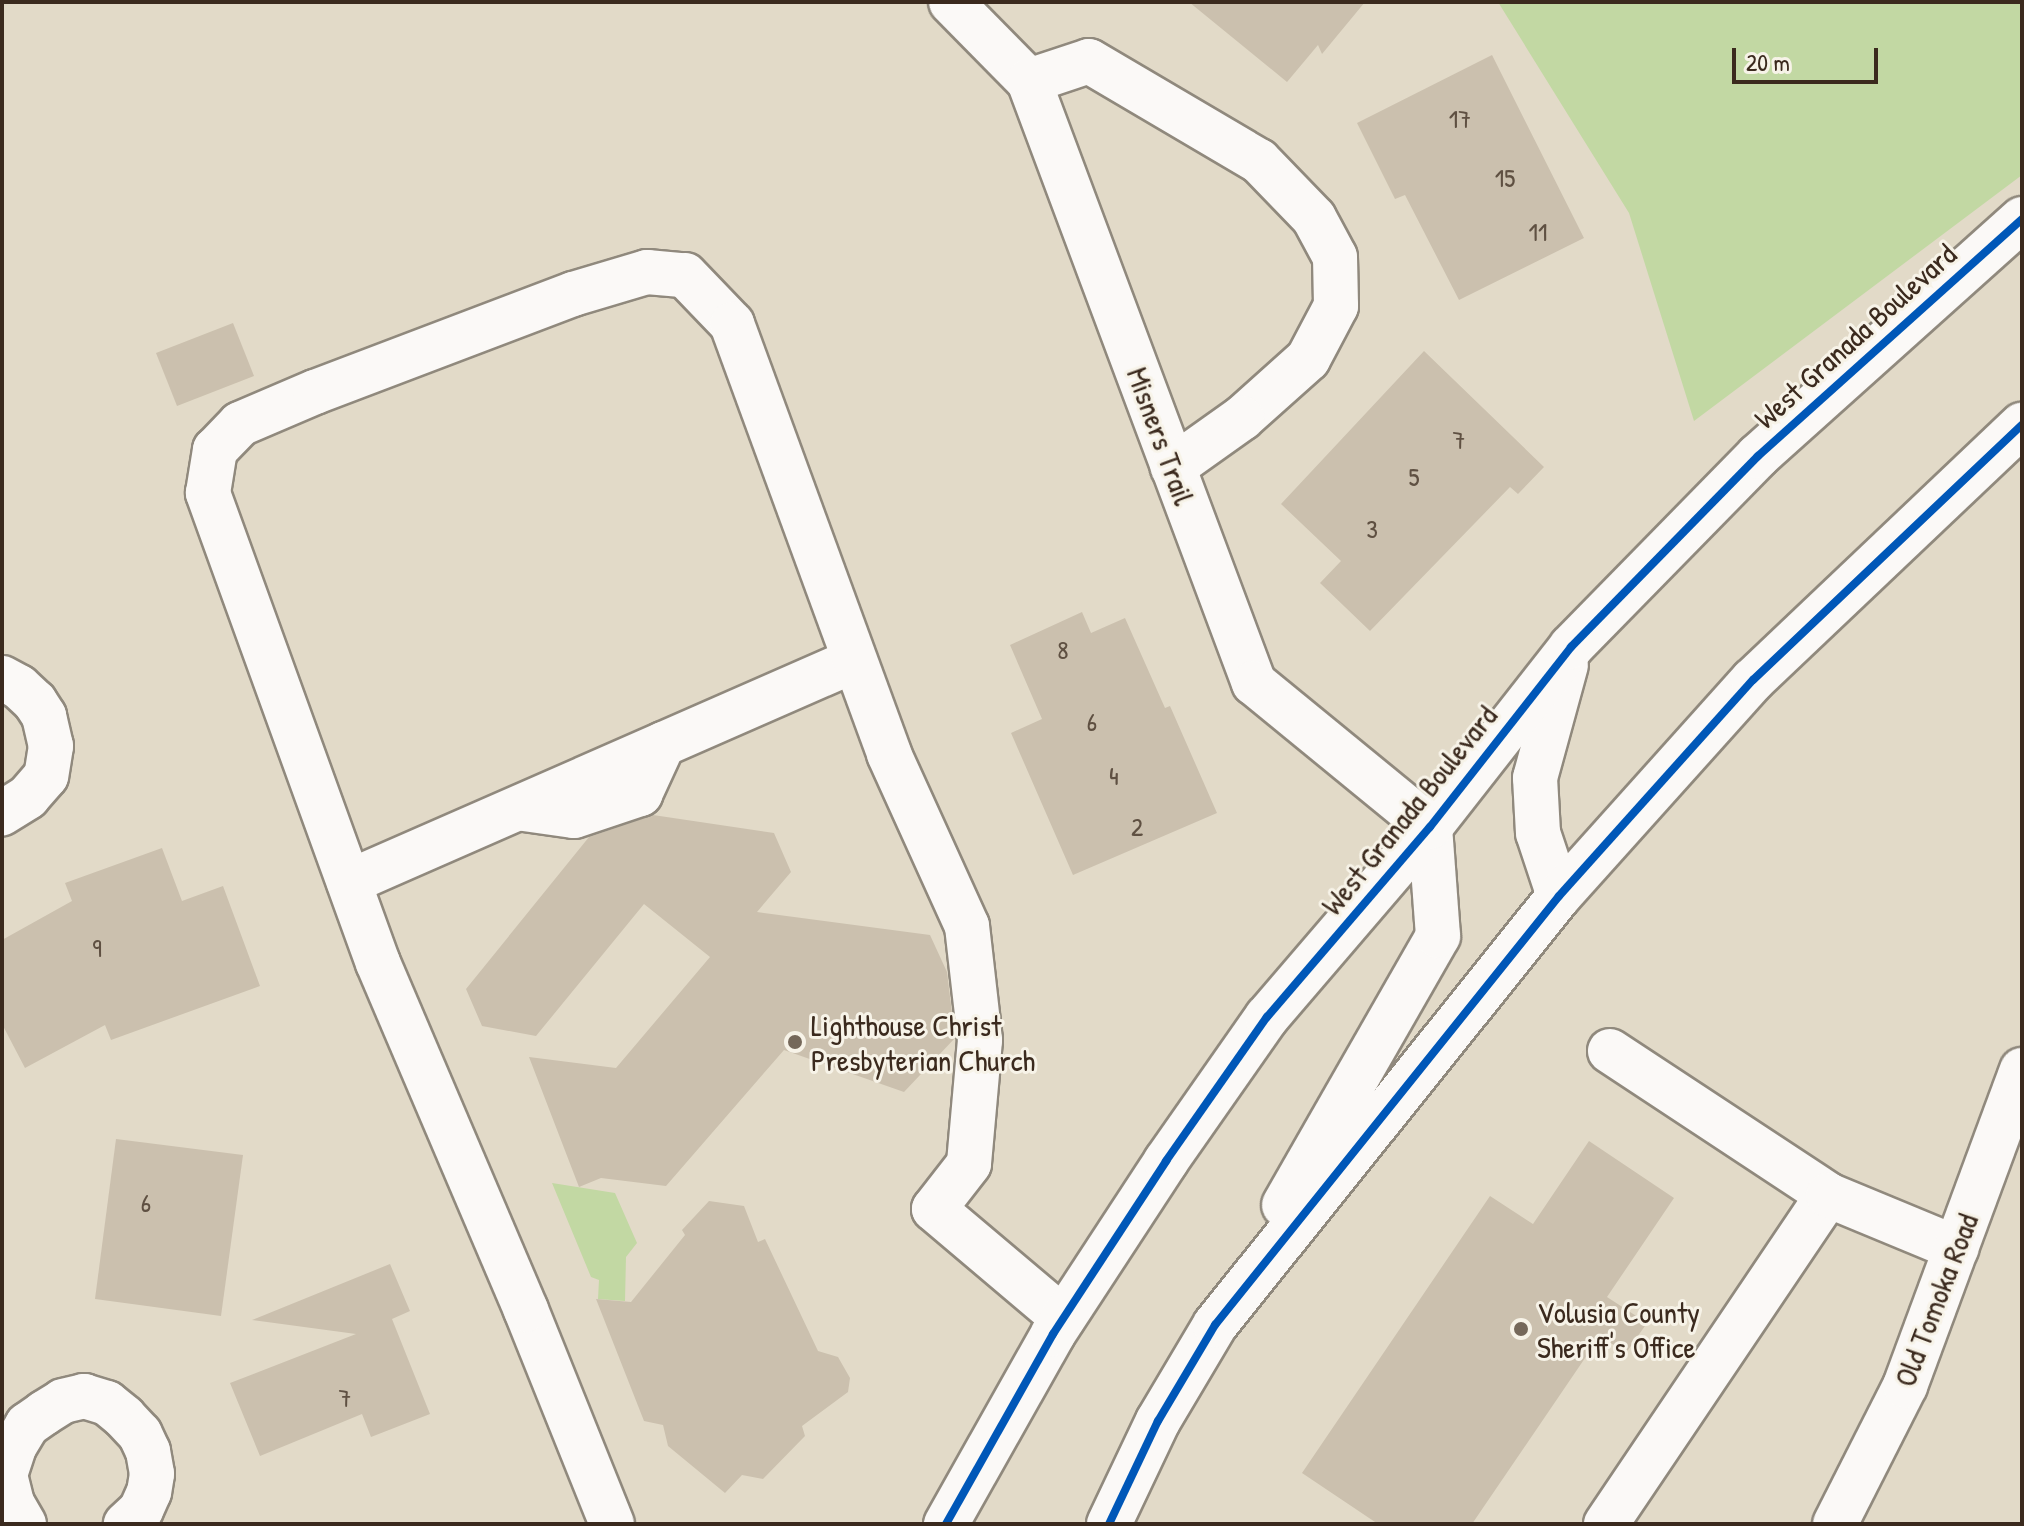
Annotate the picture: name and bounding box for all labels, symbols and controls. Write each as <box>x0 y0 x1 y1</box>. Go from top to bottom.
scale bar <box>1736 32 1882 82</box>
text: 20 m <box>1746 46 1790 78</box>
house number: 17 <box>1449 103 1471 135</box>
house number: 15 <box>1495 162 1515 194</box>
house number: 11 <box>1529 216 1547 248</box>
street label: West Granada Boulevard <box>1747 236 1963 436</box>
street label: Misners Trail <box>1120 362 1202 510</box>
house number: 7 <box>1453 424 1465 456</box>
house number: 5 <box>1409 461 1419 493</box>
house number: 3 <box>1366 513 1378 545</box>
house number: 8 <box>1057 634 1069 666</box>
street label: West Granada Boulevard <box>1314 698 1504 922</box>
house number: 6 <box>1087 706 1097 738</box>
house number: 4 <box>1109 760 1119 792</box>
house number: 2 <box>1131 811 1143 843</box>
house number: 9 <box>92 932 102 964</box>
place label: Lighthouse Christ Presbyterian Church <box>811 1007 1035 1078</box>
marker: Lighthouse Christ Presbyterian Church <box>786 1033 804 1051</box>
house number: 6 <box>141 1187 151 1219</box>
street label: Old Tomoka Road <box>1887 1209 1985 1391</box>
place label: Volusia County Sheriff's Office <box>1537 1294 1700 1364</box>
marker: Volusia County Sheriff's Office <box>1512 1320 1530 1338</box>
house number: 7 <box>339 1382 351 1414</box>

